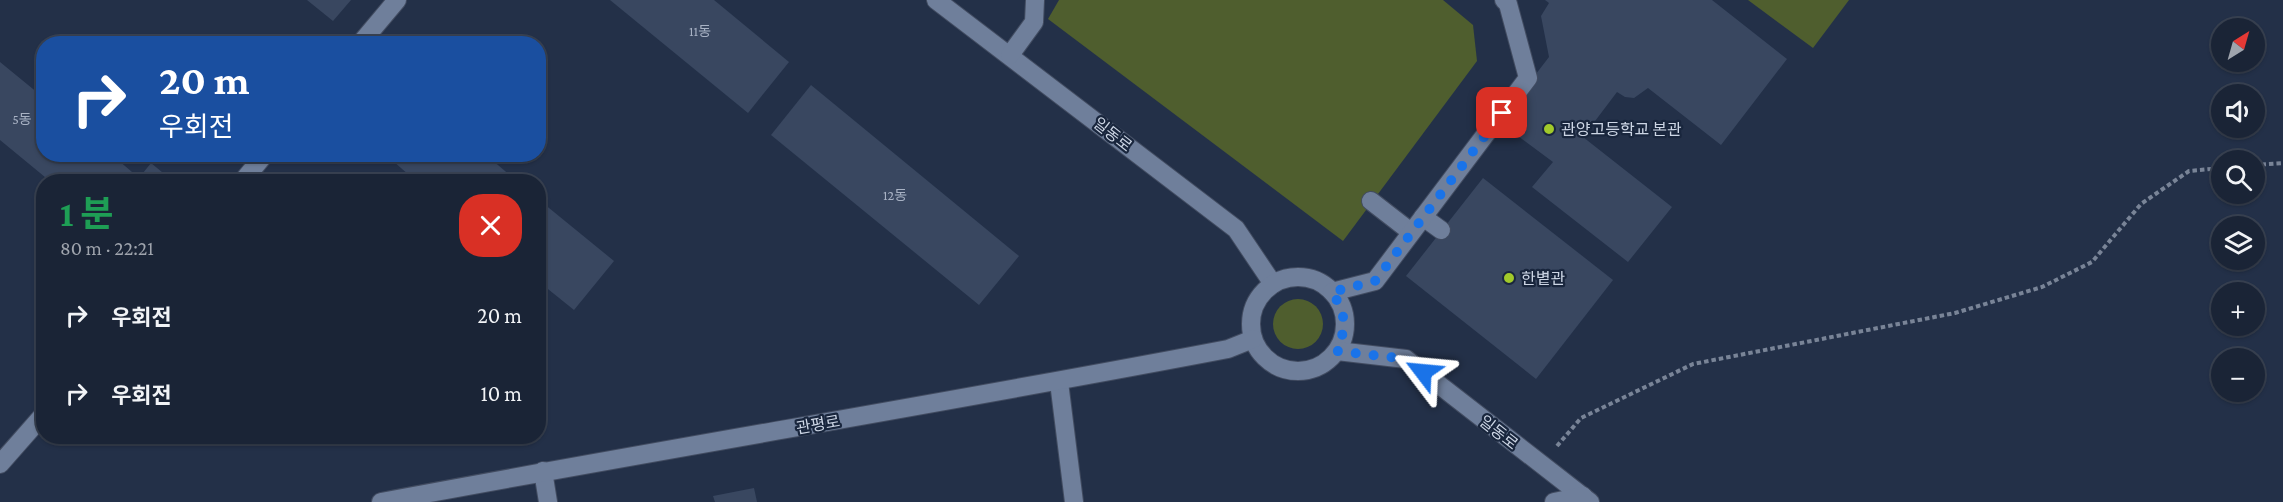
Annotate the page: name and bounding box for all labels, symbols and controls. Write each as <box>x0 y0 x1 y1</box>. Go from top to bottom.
north arrow <box>2211 18 2265 72</box>
map controls <box>2211 18 2265 402</box>
house number: 11동 <box>689 23 711 39</box>
text: 20 m <box>159 56 250 103</box>
icon: right <box>60 60 138 138</box>
button: sound <box>2211 84 2265 138</box>
pin <box>1476 87 1527 138</box>
icon: arrive <box>1485 96 1518 129</box>
house number: 5동 <box>12 111 32 127</box>
text: 우회전 <box>159 112 234 142</box>
street label: 일동로 <box>1090 114 1136 155</box>
place label: 관양고등학교 본관 <box>1561 121 1682 138</box>
marker: 관양고등학교 본관 <box>1542 122 1556 136</box>
button: search <box>2211 150 2265 204</box>
house number: 12동 <box>883 187 907 203</box>
text: 1 분 <box>60 194 114 234</box>
button: close <box>459 194 522 257</box>
button: layers <box>2211 216 2265 270</box>
text: 80 m · 22:21 <box>60 237 154 259</box>
place label: 한볕관 <box>1521 270 1565 287</box>
marker: 한볕관 <box>1502 271 1516 285</box>
button: + <box>2211 282 2265 336</box>
icon: right <box>60 299 93 332</box>
text: 20 m <box>477 303 522 328</box>
text: 우회전 <box>111 305 172 330</box>
position arrow <box>1391 340 1455 404</box>
button: − <box>2211 348 2265 402</box>
icon: right <box>60 377 93 410</box>
text: 10 m <box>480 381 522 406</box>
text: 우회전 <box>111 383 172 408</box>
street label: 관평로 <box>795 412 842 437</box>
street label: 일동로 <box>1476 412 1522 453</box>

